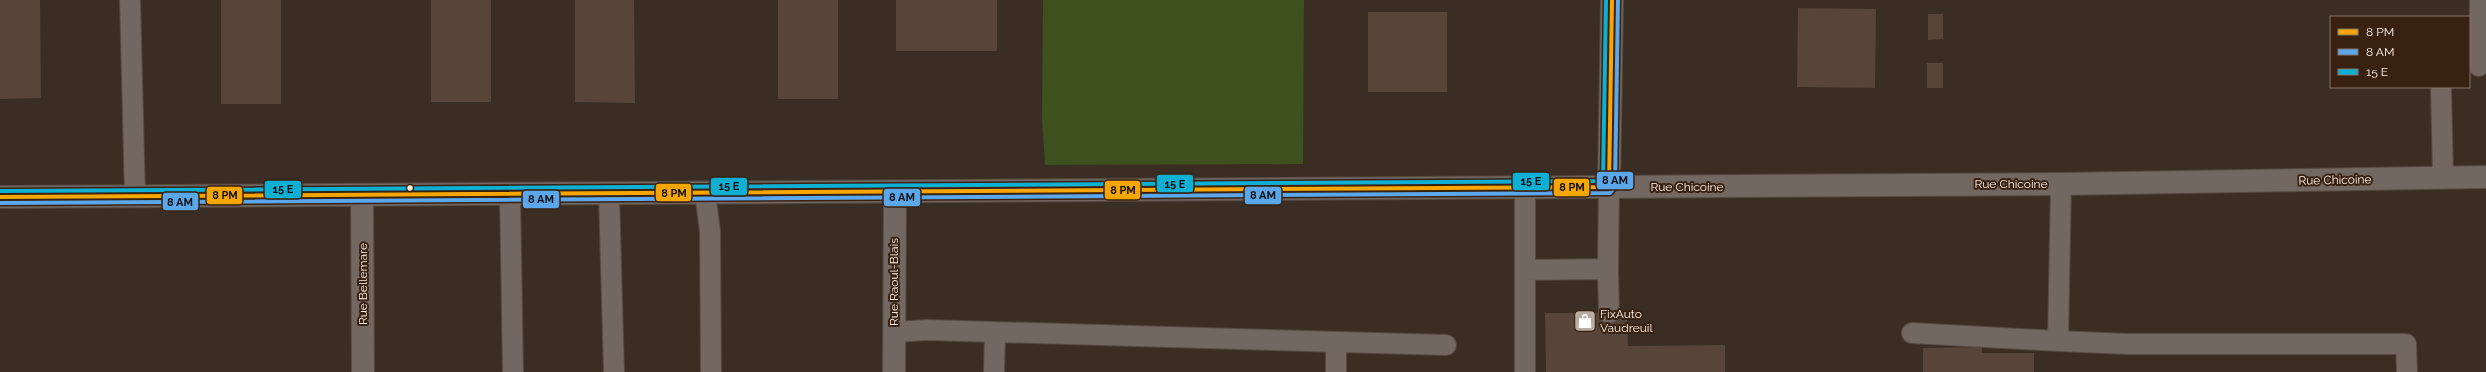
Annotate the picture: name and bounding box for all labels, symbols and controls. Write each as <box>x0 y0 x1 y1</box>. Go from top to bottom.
legend <box>2330 16 2470 88</box>
text: 8 PM <box>2366 25 2394 39</box>
text: 8 AM <box>2366 45 2394 59</box>
text: 15 E <box>2366 65 2388 79</box>
line badge: 8 AM <box>1596 171 1634 190</box>
line badge: 15 E <box>1512 172 1550 191</box>
street label: Rue Chicoine <box>2298 172 2372 188</box>
line badge: 15 E <box>1156 174 1194 193</box>
text: 8 AM <box>1602 174 1628 187</box>
text: 15 E <box>1521 175 1542 188</box>
line badge: 15 E <box>710 177 748 196</box>
street label: Rue Chicoine <box>1974 177 2048 191</box>
text: 15 E <box>1165 178 1186 191</box>
line badge: 8 PM <box>1553 178 1590 197</box>
line badge: 15 E <box>264 180 302 199</box>
text: 15 E <box>719 180 740 193</box>
line badge: 8 PM <box>1104 180 1141 200</box>
street label: Rue Chicoine <box>1650 180 1724 194</box>
text: 8 PM <box>1559 181 1585 194</box>
text: 15 E <box>273 183 294 196</box>
unlabelled marker <box>405 183 415 193</box>
line badge: 8 PM <box>655 183 692 202</box>
text: 8 PM <box>1110 184 1136 197</box>
line badge: 8 PM <box>206 186 243 205</box>
line badge: 8 AM <box>1244 186 1282 205</box>
text: 8 PM <box>661 187 687 200</box>
line badge: 8 AM <box>883 188 921 207</box>
text: 8 PM <box>212 189 238 202</box>
text: 8 AM <box>1250 189 1276 202</box>
line badge: 8 AM <box>522 190 560 209</box>
text: 8 AM <box>889 191 915 204</box>
line badge: 8 AM <box>162 192 199 211</box>
text: 8 AM <box>528 193 554 206</box>
text: 8 AM <box>167 196 193 209</box>
street label: Rue Raoul-Blais <box>887 238 901 326</box>
street label: Rue Bellemare <box>356 243 370 325</box>
place label: FixAuto Vaudreuil <box>1600 307 1653 335</box>
shop icon: FixAuto Vaudreuil <box>1572 308 1598 334</box>

